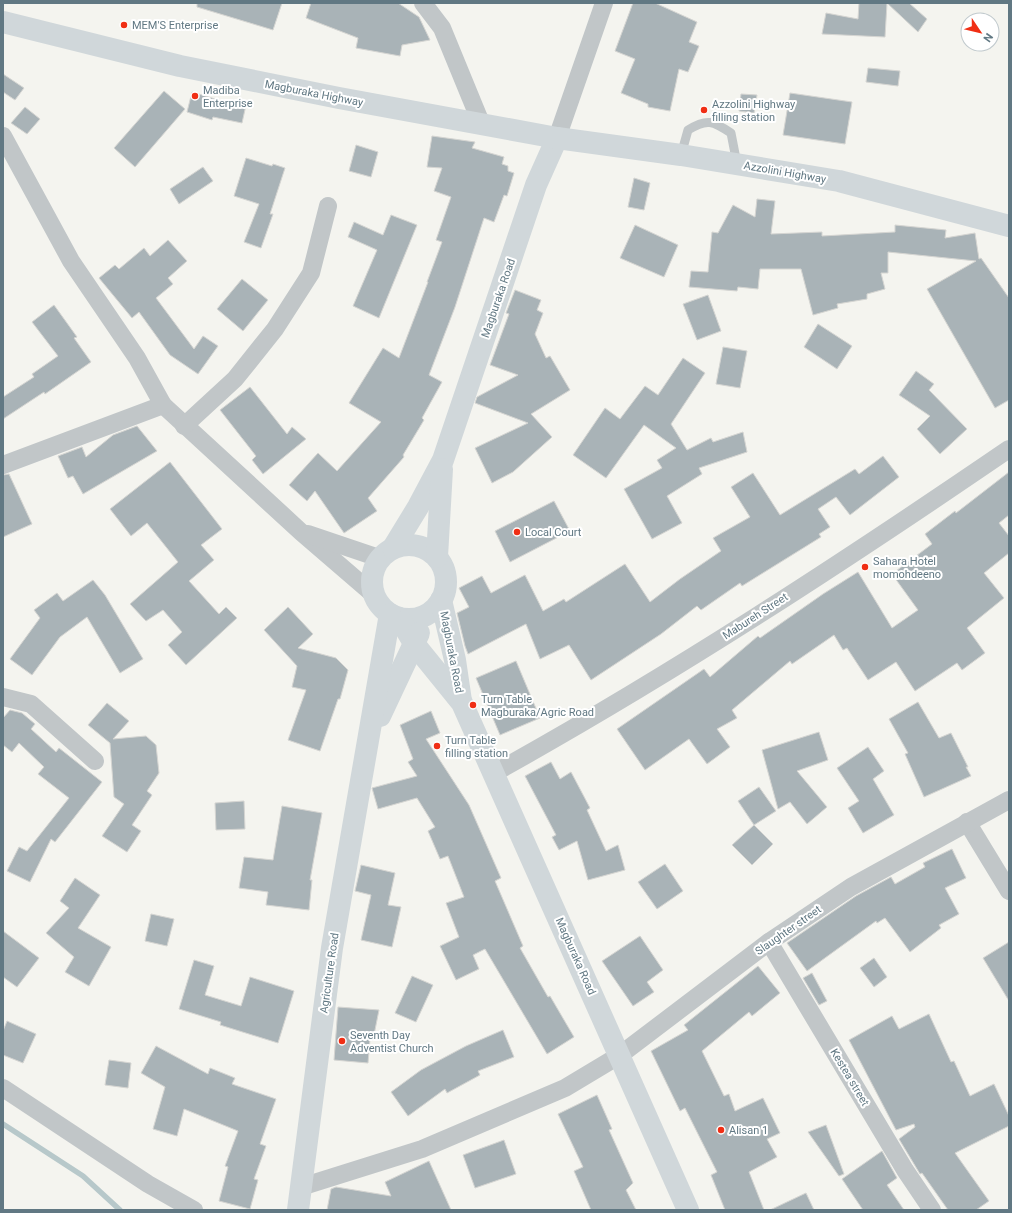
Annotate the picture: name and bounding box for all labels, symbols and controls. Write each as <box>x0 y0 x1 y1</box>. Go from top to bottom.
north arrow <box>960 12 1000 52</box>
place label: MEM'S Enterprise <box>132 19 218 32</box>
marker: MEM'S Enterprise <box>119 20 129 30</box>
text: N <box>980 31 995 45</box>
street label: Magburaka Highway <box>264 78 365 110</box>
place label: Madiba Enterprise <box>203 84 253 110</box>
marker: Madiba Enterprise <box>190 91 200 101</box>
place label: Azzolini Highway filling station <box>712 98 796 124</box>
marker: Azzolini Highway filling station <box>699 105 709 115</box>
street label: Azzolini Highway <box>743 159 828 186</box>
street label: Magburaka Road <box>479 257 518 340</box>
place label: Local Court <box>525 526 582 539</box>
marker: Local Court <box>512 527 522 537</box>
place label: Sahara Hotel momohdeeno <box>873 555 941 581</box>
marker: Sahara Hotel momohdeeno <box>860 562 870 572</box>
street label: Mabureh Street <box>720 590 791 642</box>
street label: Magburaka Road <box>437 610 466 694</box>
place label: Turn Table Magburaka/Agric Road <box>481 693 594 719</box>
marker: Turn Table Magburaka/Agric Road <box>468 700 478 710</box>
place label: Turn Table filling station <box>445 734 508 760</box>
marker: Turn Table filling station <box>432 741 442 751</box>
street label: Slaughter street <box>753 903 824 958</box>
street label: Magburaka Road <box>553 916 598 997</box>
street label: Agriculture Road <box>317 932 342 1014</box>
place label: Seventh Day Adventist Church <box>350 1029 434 1055</box>
marker: Seventh Day Adventist Church <box>337 1036 347 1046</box>
street label: Kestea street <box>827 1046 872 1109</box>
place label: Alisan 1 <box>729 1124 768 1137</box>
marker: Alisan 1 <box>716 1125 726 1135</box>

